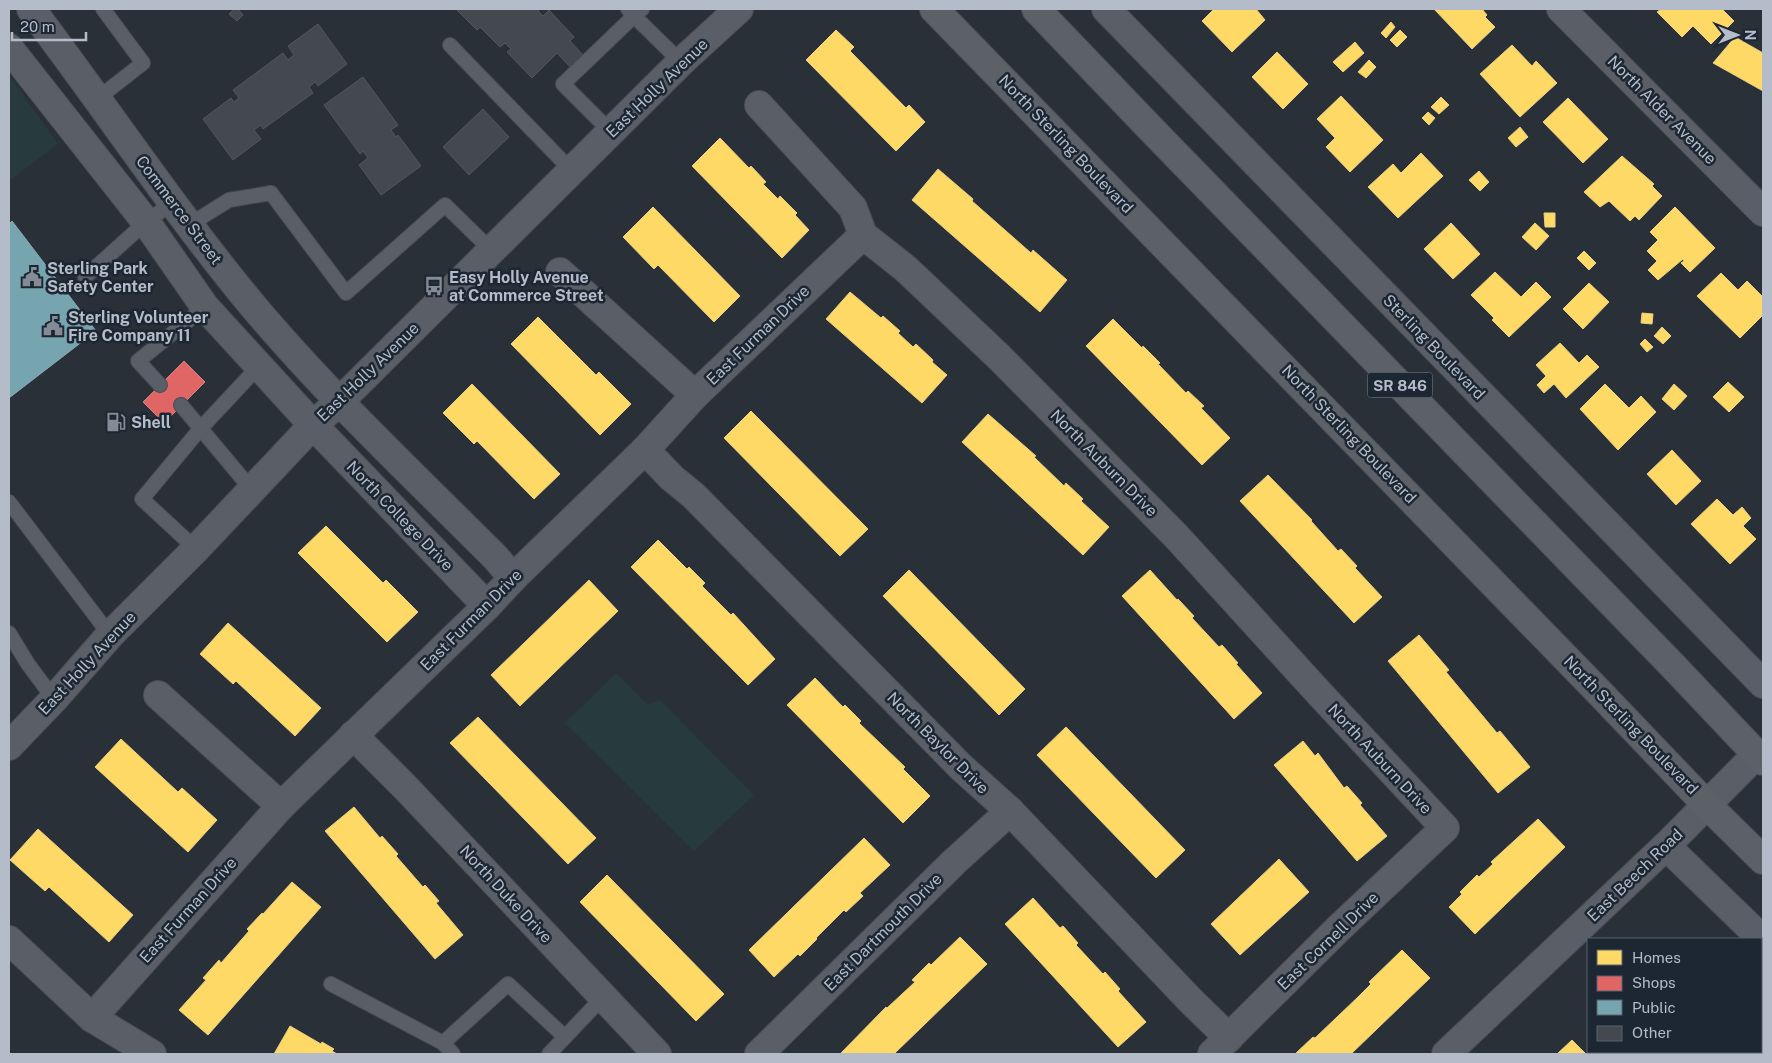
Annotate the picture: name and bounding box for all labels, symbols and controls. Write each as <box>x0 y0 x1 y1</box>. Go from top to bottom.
scale bar <box>12 10 86 42</box>
north arrow <box>1712 10 1762 60</box>
text: 20 m <box>20 18 55 35</box>
text: N <box>1742 30 1758 40</box>
street label: East Holly Avenue <box>602 35 712 141</box>
street label: North Alder Avenue <box>1604 52 1720 168</box>
street label: North Sterling Boulevard <box>995 71 1137 217</box>
street label: Commerce Street <box>132 152 226 268</box>
place label: Sterling Park Safety Center <box>47 259 154 296</box>
public building icon: Sterling Park Safety Center <box>21 266 43 288</box>
place label: Easy Holly Avenue at Commerce Street <box>449 268 604 305</box>
bus stop icon: Easy Holly Avenue at Commerce Street <box>423 275 445 297</box>
street label: East Furman Drive <box>703 281 813 389</box>
street label: Sterling Boulevard <box>1379 291 1489 403</box>
place label: Sterling Volunteer Fire Company 11 <box>68 308 209 345</box>
public building icon: Sterling Volunteer Fire Company 11 <box>42 315 64 337</box>
street label: East Holly Avenue <box>313 319 423 425</box>
street label: North Sterling Boulevard <box>1278 361 1420 507</box>
road number: SR 846 <box>1368 372 1432 398</box>
street label: North Auburn Drive <box>1047 406 1161 520</box>
fuel station icon: Shell <box>105 411 127 433</box>
place label: Shell <box>131 413 171 432</box>
street label: North College Drive <box>343 457 457 575</box>
street label: East Furman Drive <box>416 565 526 675</box>
street label: East Holly Avenue <box>34 607 140 719</box>
street label: North Sterling Boulevard <box>1560 652 1702 798</box>
street label: North Baylor Drive <box>883 688 993 798</box>
street label: North Auburn Drive <box>1324 700 1436 818</box>
street label: East Beech Road <box>1583 825 1687 925</box>
street label: North Duke Drive <box>456 841 556 947</box>
street label: East Furman Drive <box>136 853 240 967</box>
street label: East Dartmouth Drive <box>820 869 946 995</box>
street label: East Cornell Drive <box>1274 888 1382 994</box>
legend <box>1587 938 1762 1053</box>
text: Homes <box>1632 949 1681 966</box>
text: Shops <box>1632 974 1676 991</box>
text: Public <box>1632 999 1676 1016</box>
text: Other <box>1632 1024 1672 1041</box>

